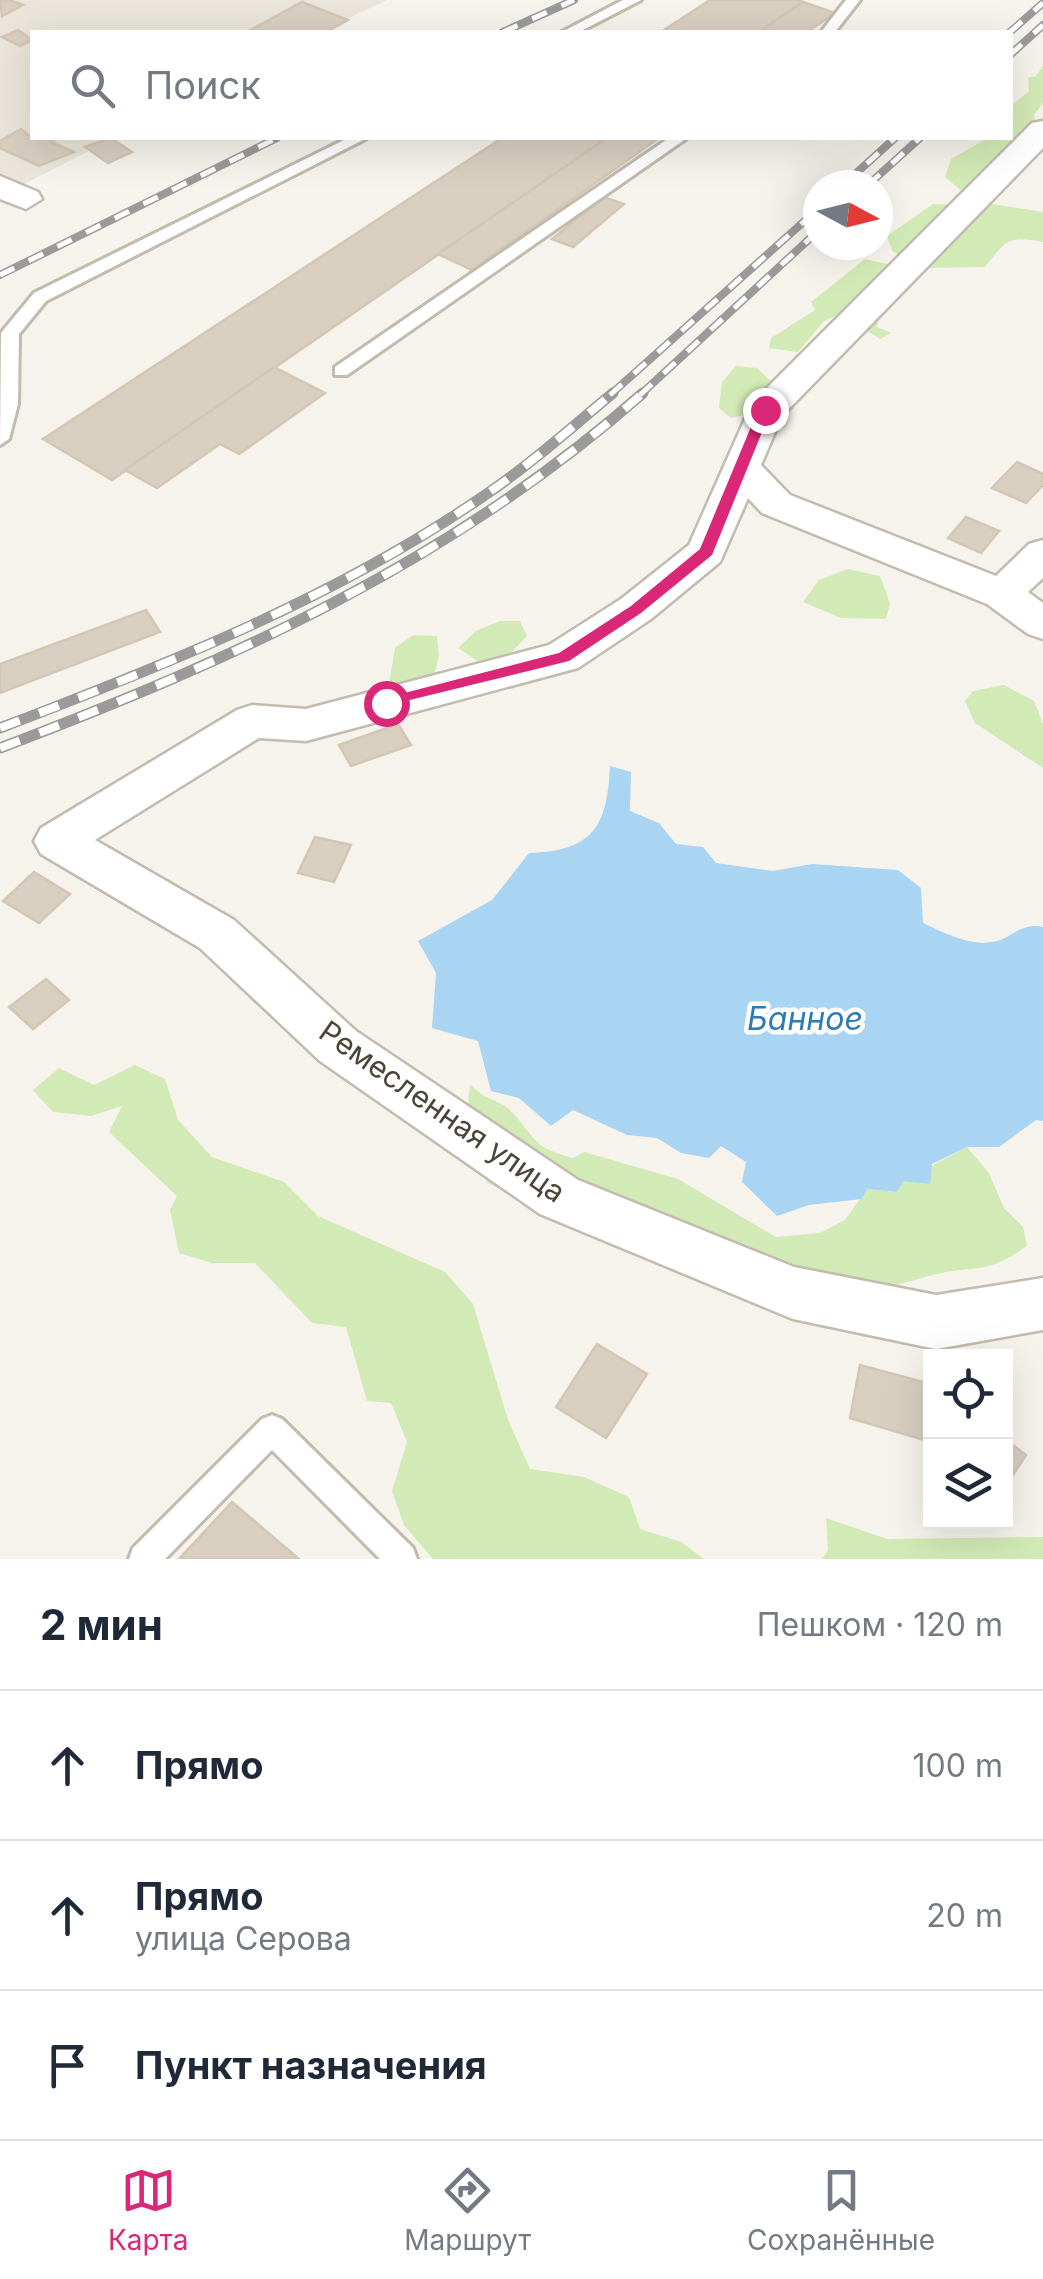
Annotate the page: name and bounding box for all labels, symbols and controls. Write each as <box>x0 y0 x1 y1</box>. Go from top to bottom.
search box <box>30 30 1013 140</box>
icon: search <box>65 58 120 113</box>
text: Поиск <box>145 62 261 108</box>
north arrow <box>803 170 893 260</box>
route end <box>743 388 789 434</box>
route start <box>364 681 410 727</box>
water label: Банное <box>747 999 863 1038</box>
street label: Ремесленная улица <box>313 1013 572 1210</box>
map controls <box>923 1349 1013 1529</box>
button: locate <box>923 1349 1013 1439</box>
button: layers <box>923 1439 1013 1529</box>
text: 2 мин <box>40 1599 163 1650</box>
text: Пешком · 120 m <box>757 1605 1003 1644</box>
icon: ahead <box>40 1738 95 1793</box>
text: Прямо <box>135 1742 263 1788</box>
text: 100 m <box>913 1746 1003 1785</box>
text: Прямо <box>135 1873 263 1919</box>
icon: ahead <box>40 1888 95 1943</box>
text: 20 m <box>926 1896 1003 1935</box>
text: улица Серова <box>135 1919 352 1958</box>
icon: arrive <box>40 2038 95 2093</box>
text: Пункт назначения <box>135 2042 487 2088</box>
tab: Карта <box>108 2163 188 2257</box>
tab: Маршрут <box>404 2163 531 2257</box>
tab: Сохранённые <box>747 2163 935 2257</box>

